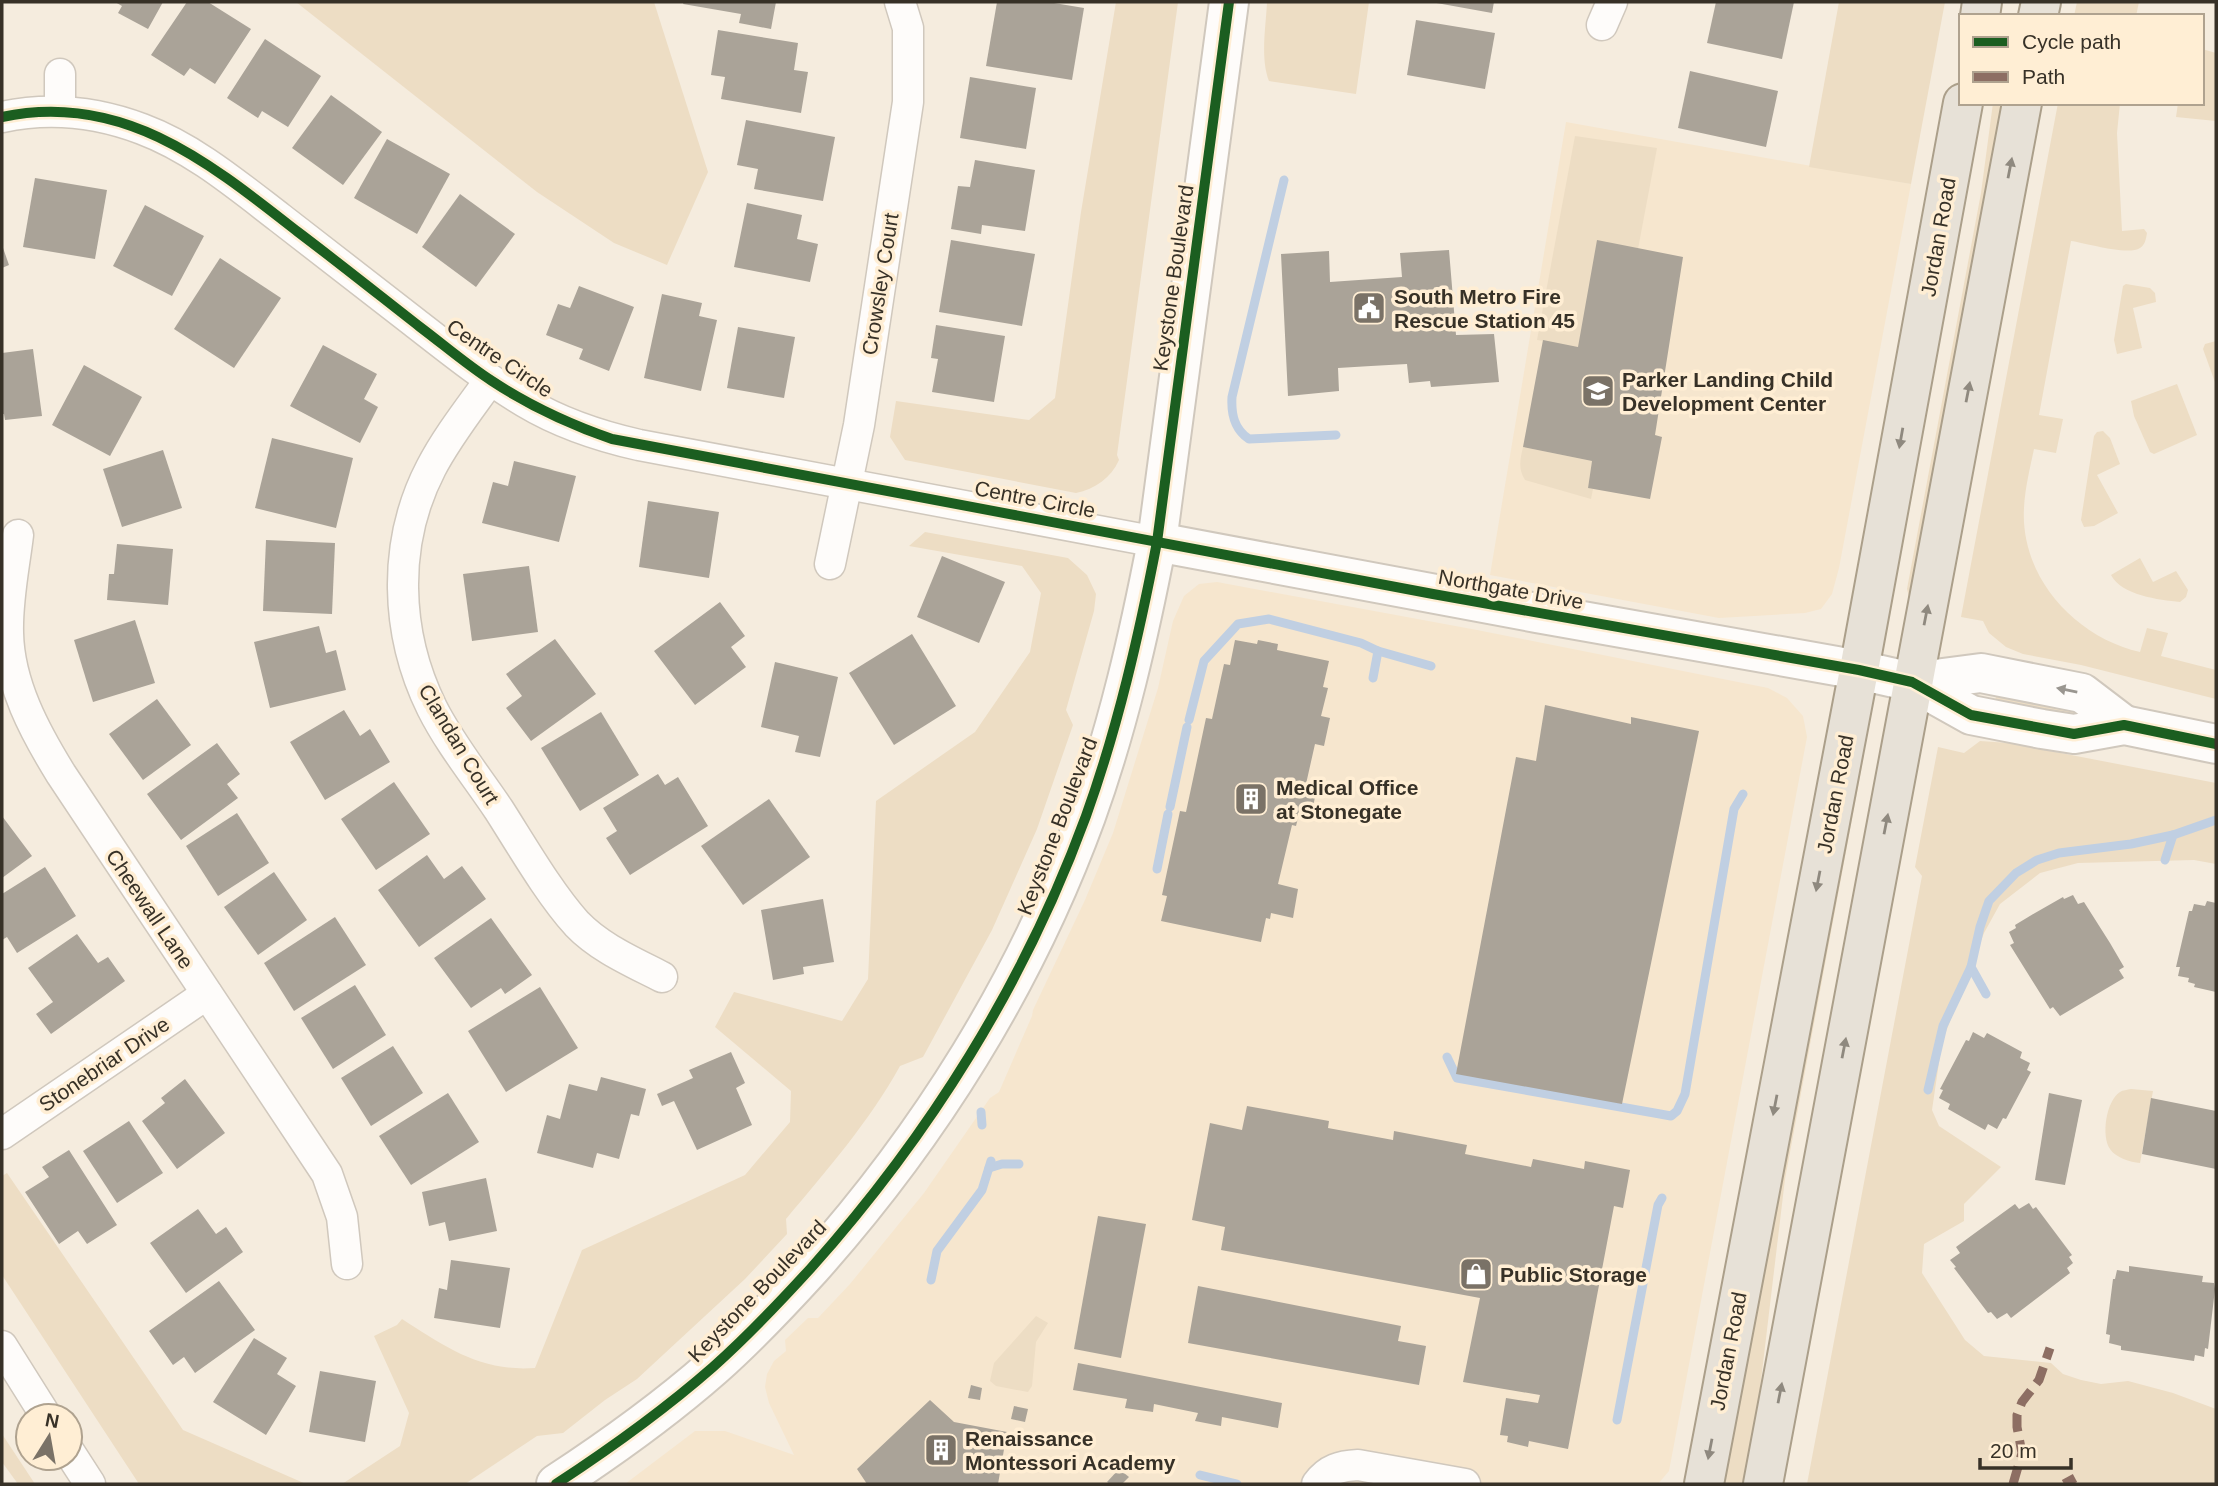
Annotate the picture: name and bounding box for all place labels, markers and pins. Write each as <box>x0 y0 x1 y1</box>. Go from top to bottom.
place label: South Metro Fire Rescue Station 45 <box>1394 285 1575 332</box>
public building icon: South Metro Fire Rescue Station 45 <box>1350 289 1388 327</box>
place label: Parker Landing Child Development Center <box>1622 368 1833 415</box>
school or university icon: Parker Landing Child Development Center <box>1579 372 1617 410</box>
place label: Medical Office at Stonegate <box>1276 776 1418 823</box>
building icon: Medical Office at Stonegate <box>1232 780 1270 818</box>
shop icon: Public Storage <box>1457 1255 1495 1293</box>
place label: Public Storage <box>1500 1263 1647 1286</box>
place label: Renaissance Montessori Academy <box>965 1427 1176 1474</box>
building icon: Renaissance Montessori Academy <box>922 1431 960 1469</box>

